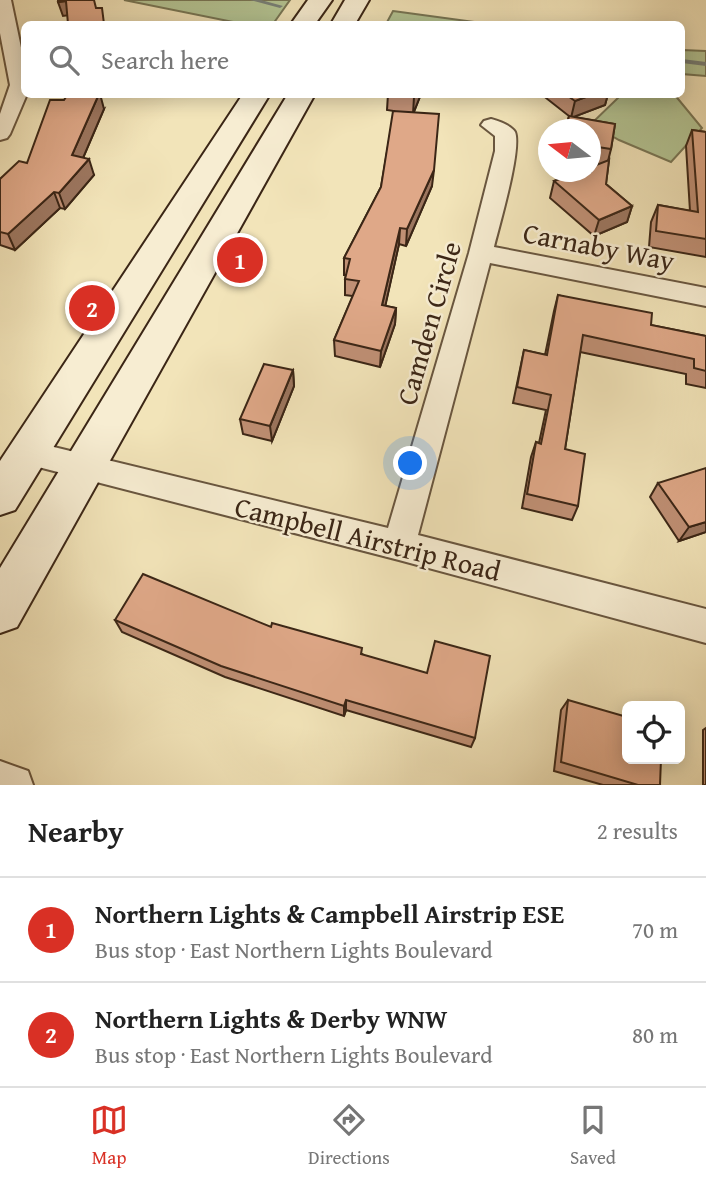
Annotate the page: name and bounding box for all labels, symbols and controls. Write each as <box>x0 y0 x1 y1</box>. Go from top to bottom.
search box <box>21 21 685 98</box>
text: Search here <box>101 40 229 79</box>
icon: search <box>45 41 83 79</box>
north arrow <box>538 119 601 182</box>
street label: Carnaby Way <box>520 211 678 281</box>
pin: 1 <box>217 234 263 286</box>
street label: Camden Circle <box>385 236 471 410</box>
pin: 2 <box>69 282 115 334</box>
your location <box>393 446 427 480</box>
street label: Campbell Airstrip Road <box>231 485 505 591</box>
map controls <box>622 701 685 764</box>
button: locate <box>622 701 685 764</box>
text: Nearby <box>28 809 124 853</box>
text: 2 results <box>597 814 678 847</box>
text: Northern Lights & Campbell Airstrip ESE <box>95 894 564 933</box>
text: 1 <box>45 913 57 946</box>
text: 70 m <box>632 913 678 946</box>
text: Bus stop · East Northern Lights Boulevard <box>95 933 493 966</box>
text: Northern Lights & Derby WNW <box>95 999 447 1038</box>
text: 2 <box>45 1018 57 1051</box>
text: 80 m <box>632 1018 678 1051</box>
text: Bus stop · East Northern Lights Boulevard <box>95 1038 493 1071</box>
tab: Map <box>90 1101 128 1171</box>
tab: Directions <box>308 1101 390 1171</box>
tab: Saved <box>570 1101 616 1171</box>

